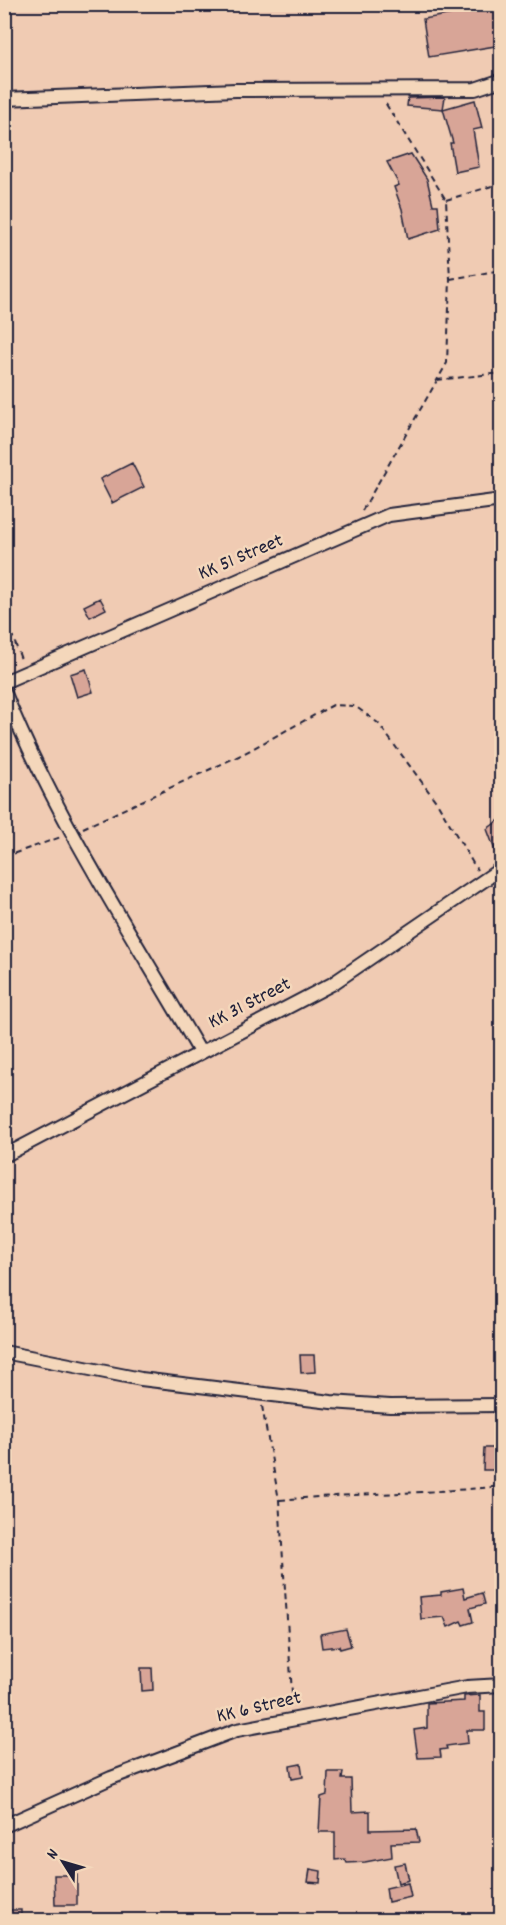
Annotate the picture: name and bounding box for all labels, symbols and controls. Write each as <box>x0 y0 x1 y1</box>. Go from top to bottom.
street label: KK 51 Street <box>194 528 288 588</box>
street label: KK 31 Street <box>204 971 296 1037</box>
street label: KK 6 Street <box>214 1685 304 1731</box>
north arrow <box>33 1832 93 1892</box>
text: N <box>41 1844 65 1865</box>

